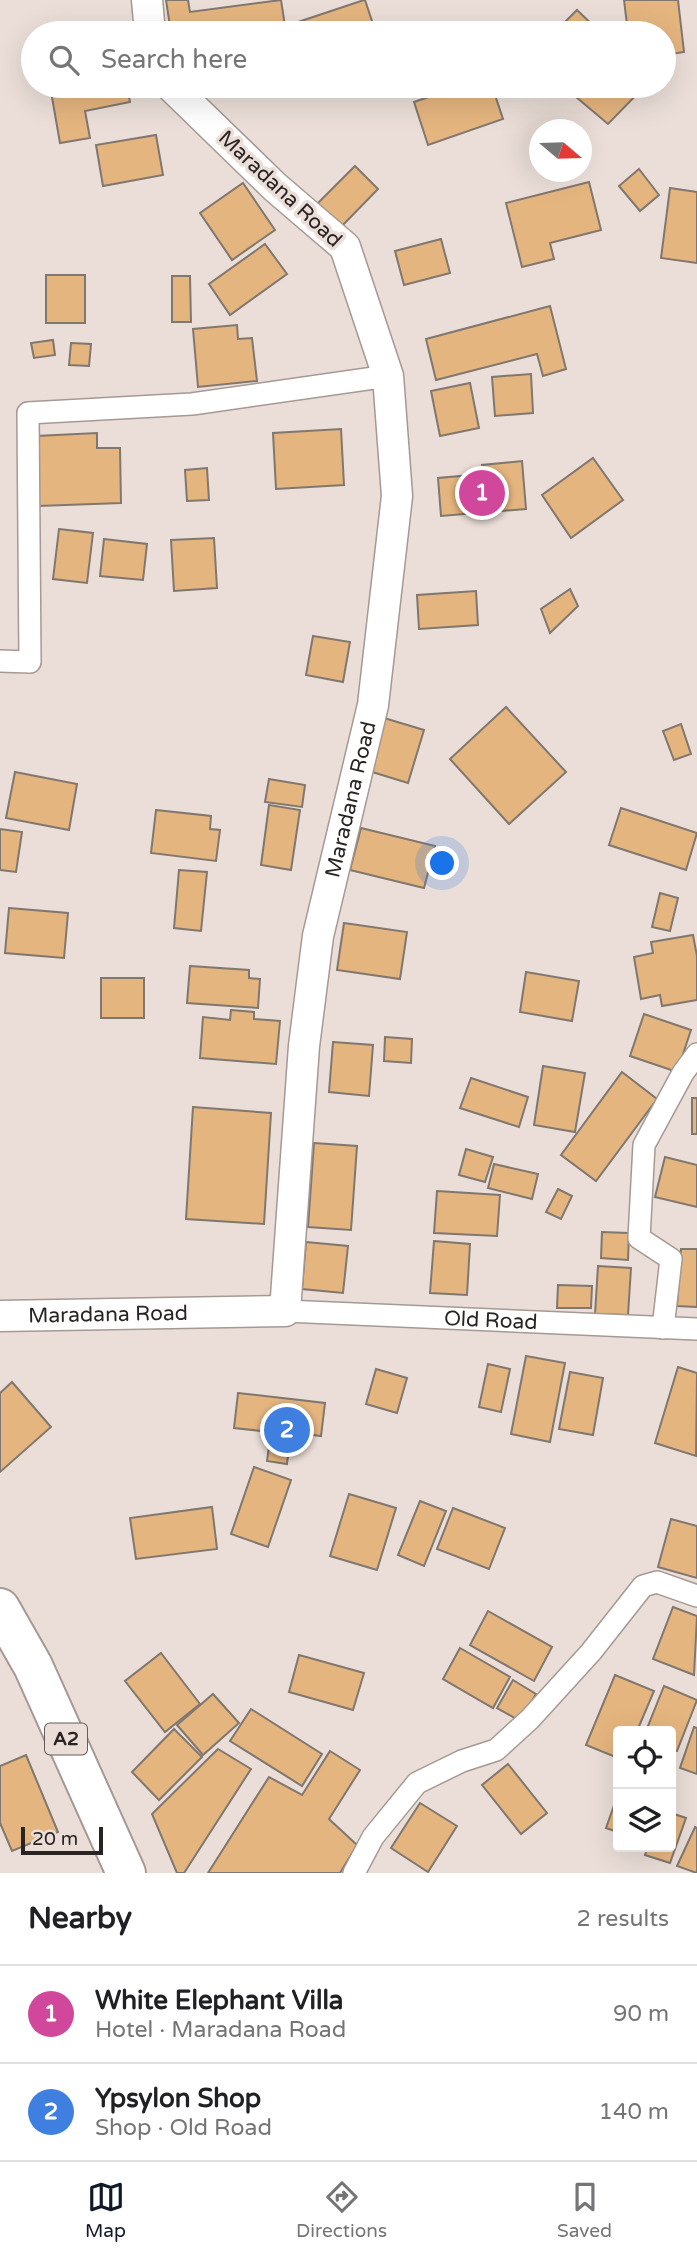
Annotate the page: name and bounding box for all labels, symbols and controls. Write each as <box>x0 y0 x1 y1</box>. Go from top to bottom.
search box <box>21 21 676 98</box>
icon: search <box>45 41 83 79</box>
text: Search here <box>101 44 247 75</box>
north arrow <box>529 119 592 182</box>
street label: Maradana Road <box>213 125 347 253</box>
pin: 1 <box>459 467 505 519</box>
street label: Maradana Road <box>320 719 381 880</box>
your location <box>425 846 459 880</box>
street label: Maradana Road <box>28 1300 188 1328</box>
street label: Old Road <box>443 1305 538 1335</box>
pin: 2 <box>264 1404 310 1456</box>
road number: A2 <box>45 1723 87 1754</box>
map controls <box>613 1726 676 1852</box>
button: locate <box>613 1726 676 1789</box>
button: layers <box>613 1789 676 1852</box>
scale bar <box>21 1824 103 1856</box>
text: 20 m <box>32 1828 78 1850</box>
text: Nearby <box>28 1900 132 1937</box>
text: 2 results <box>576 1905 669 1933</box>
text: White Elephant Villa <box>95 1985 343 2016</box>
text: 1 <box>44 2000 58 2028</box>
text: 90 m <box>613 2000 669 2028</box>
text: Hotel · Maradana Road <box>95 2016 346 2044</box>
text: Ypsylon Shop <box>95 2083 261 2114</box>
text: 2 <box>44 2098 58 2126</box>
text: 140 m <box>599 2098 669 2126</box>
text: Shop · Old Road <box>95 2114 272 2142</box>
tab: Map <box>85 2178 126 2242</box>
tab: Directions <box>296 2178 387 2242</box>
tab: Saved <box>557 2178 612 2242</box>

